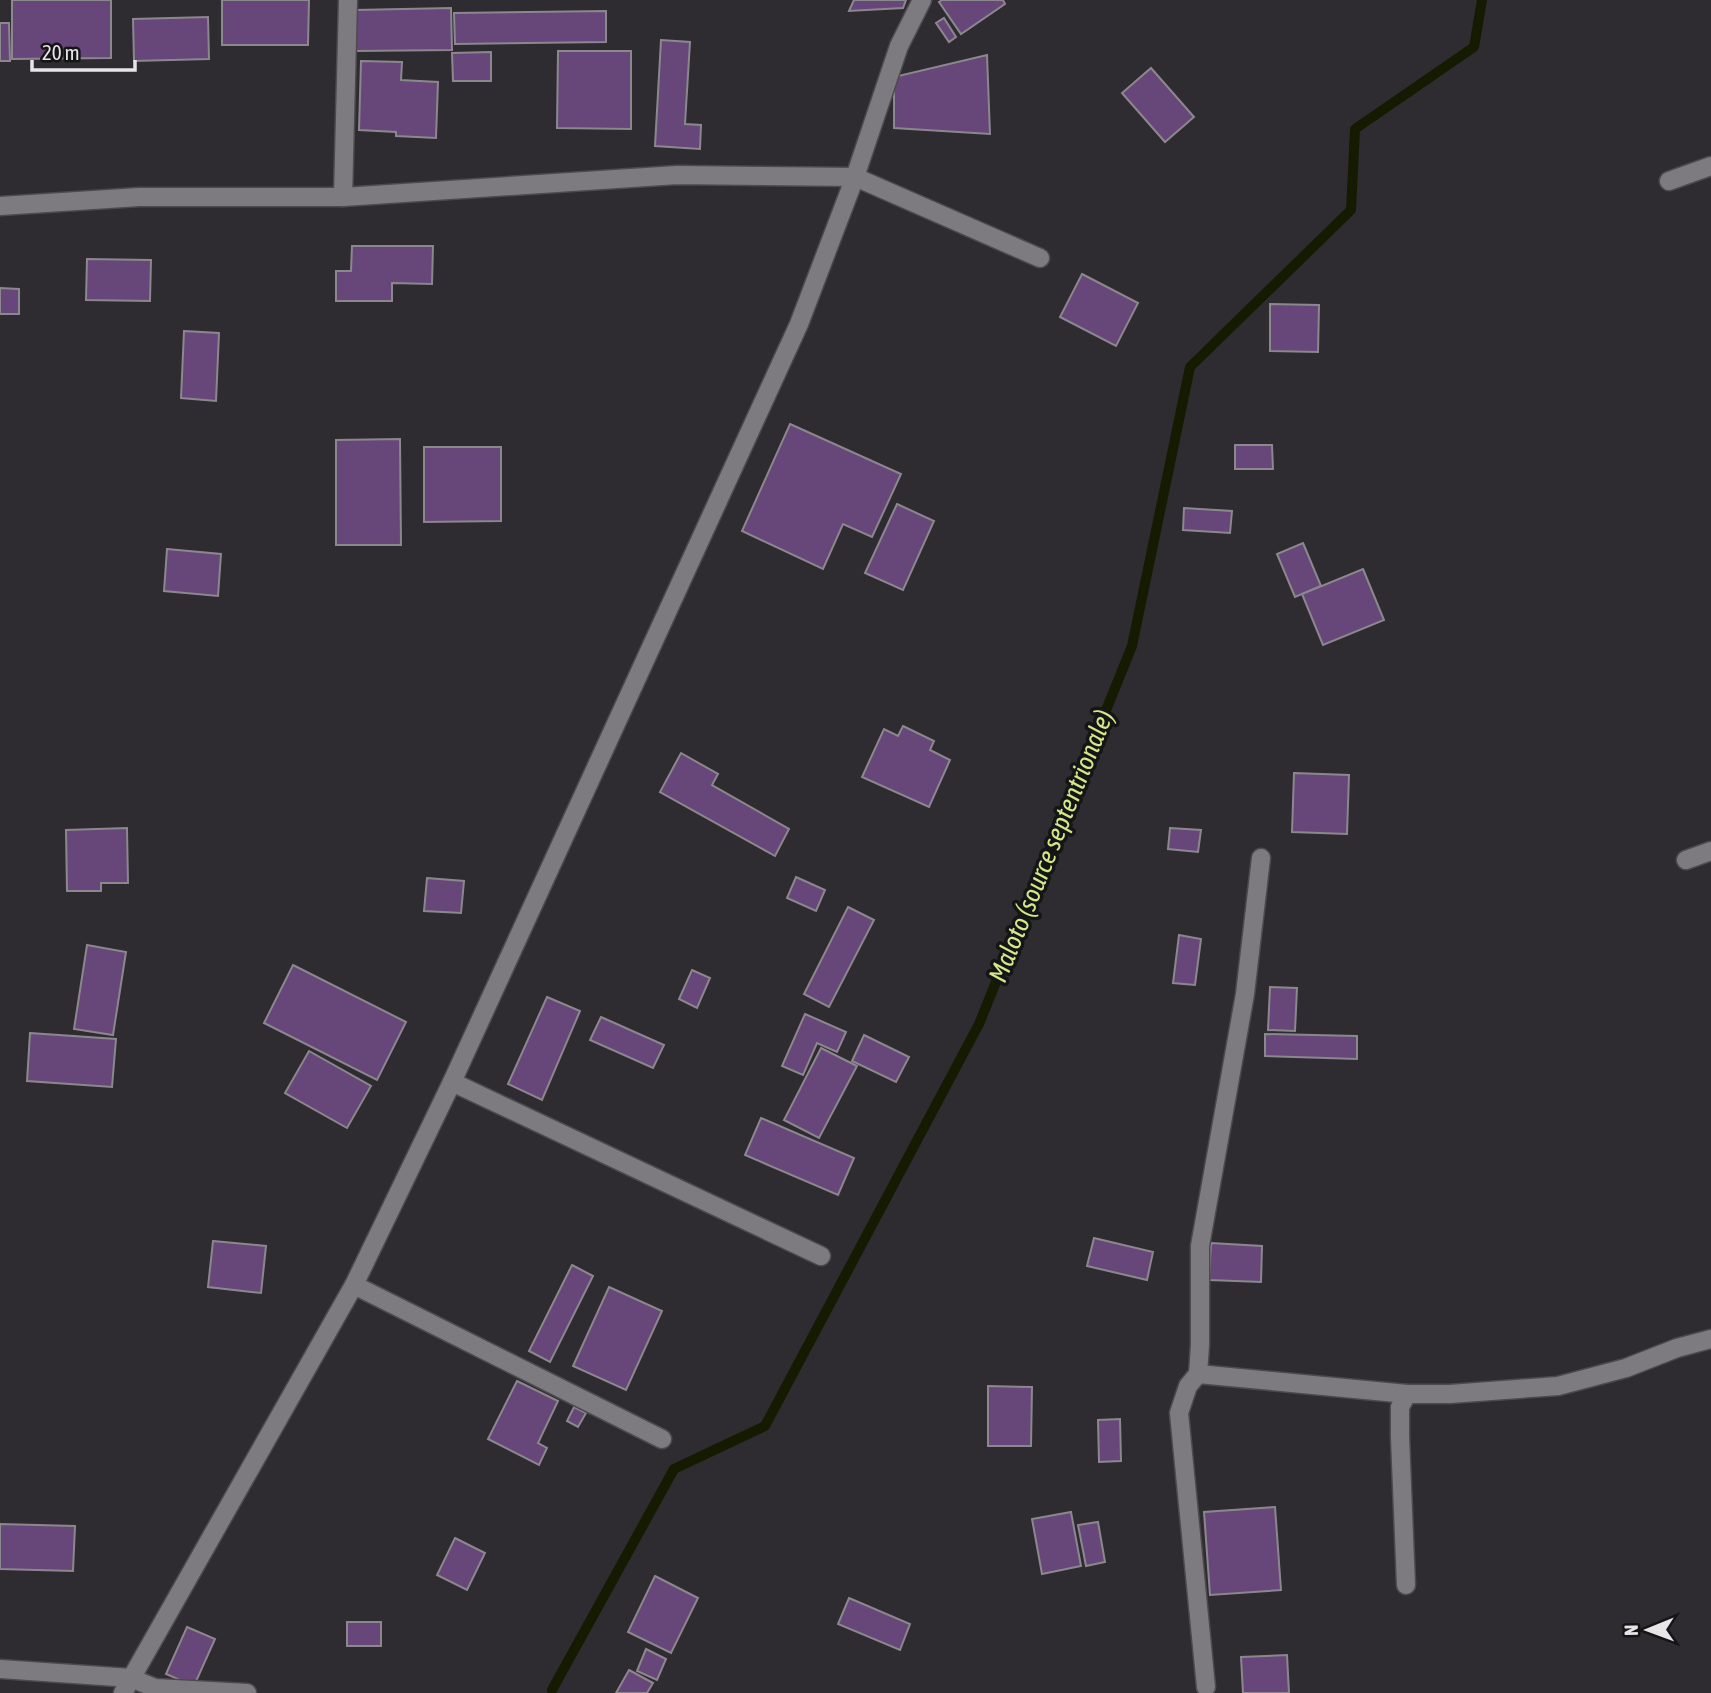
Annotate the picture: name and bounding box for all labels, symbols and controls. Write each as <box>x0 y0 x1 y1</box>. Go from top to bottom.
scale bar <box>32 28 135 72</box>
text: 20 m <box>42 40 80 64</box>
water label: Maloto (source septentrionale) <box>983 706 1119 986</box>
north arrow <box>1613 1595 1683 1665</box>
text: N <box>1620 1624 1642 1636</box>

